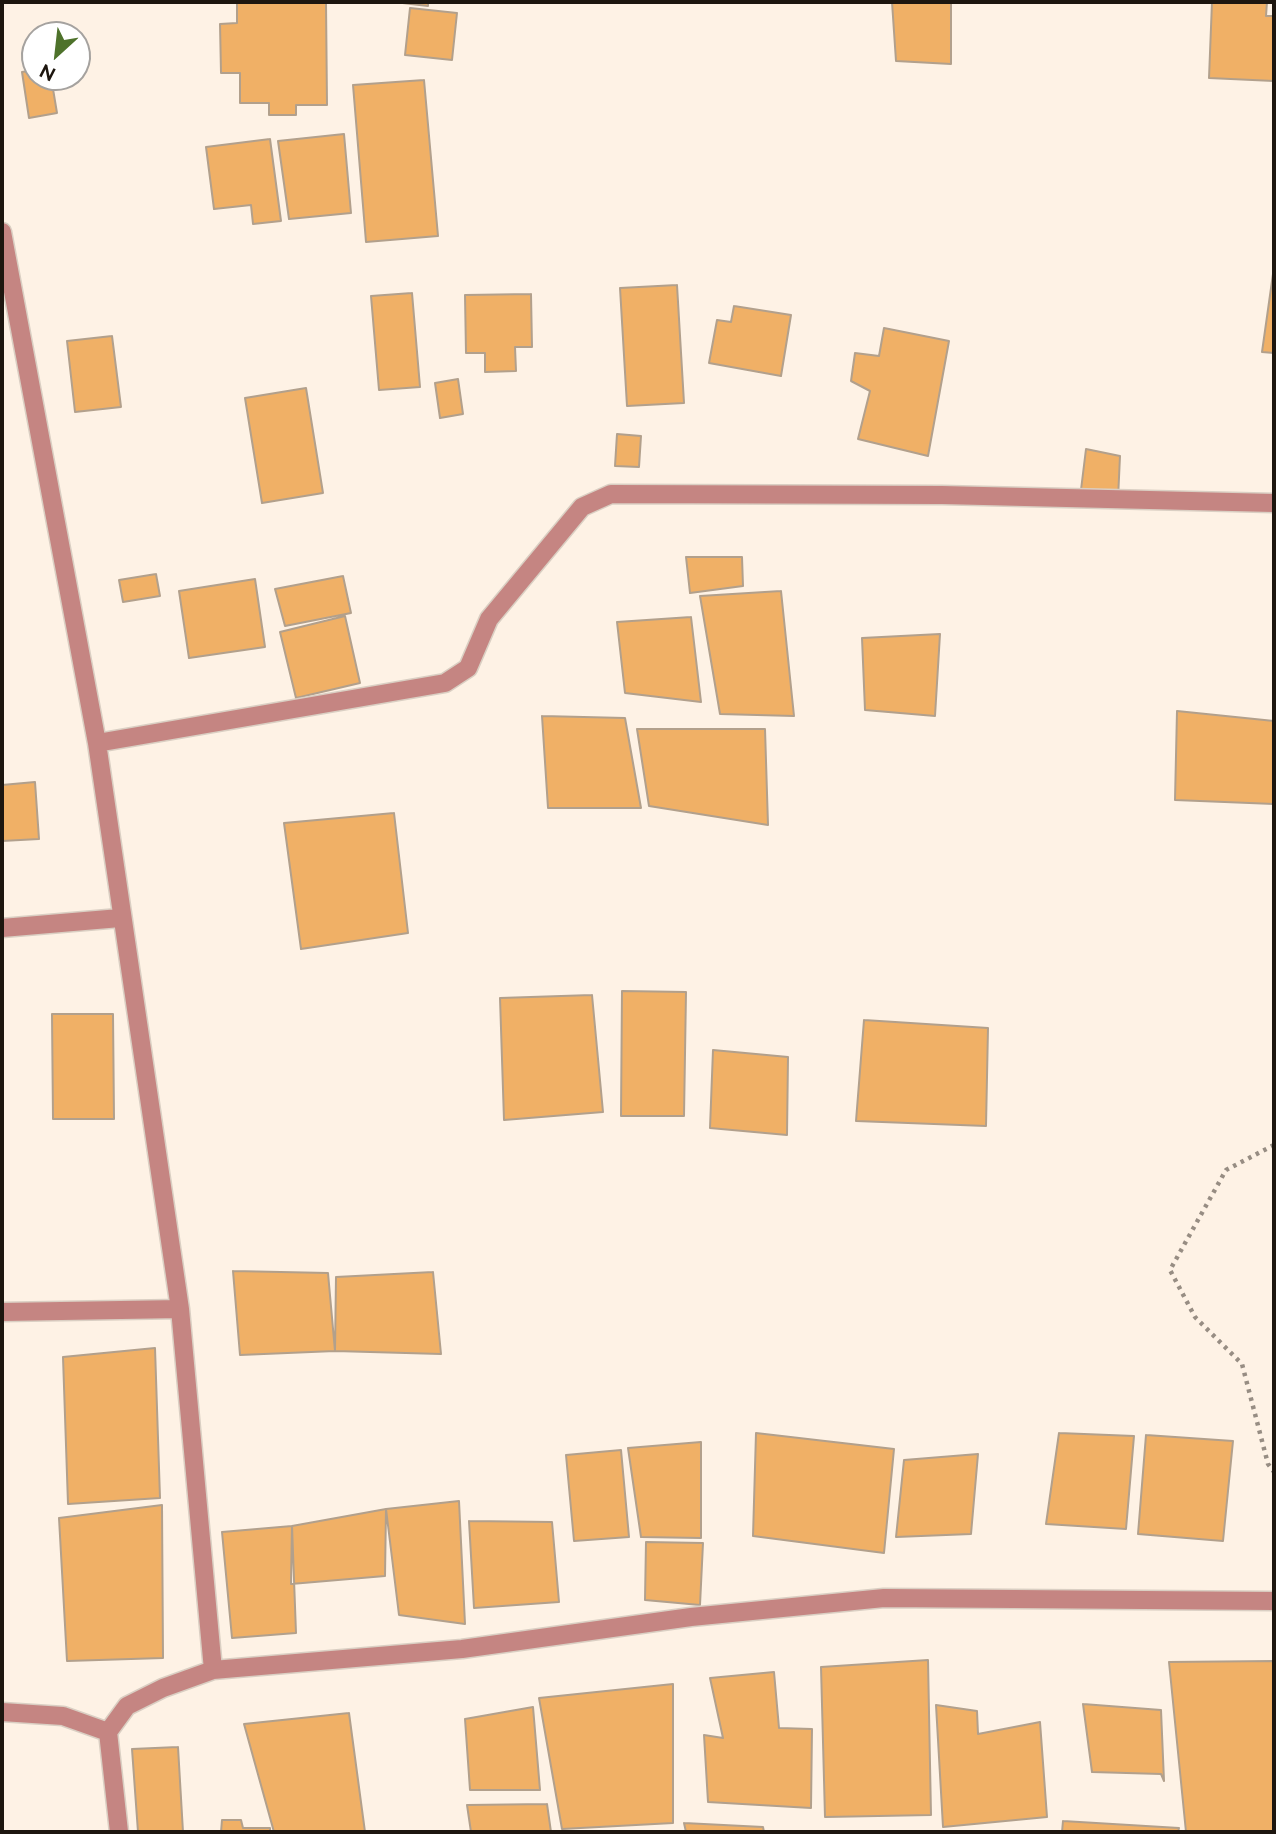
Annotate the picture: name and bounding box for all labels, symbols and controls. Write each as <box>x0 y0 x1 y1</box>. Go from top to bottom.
north arrow <box>21 21 91 91</box>
text: N <box>36 60 59 86</box>

